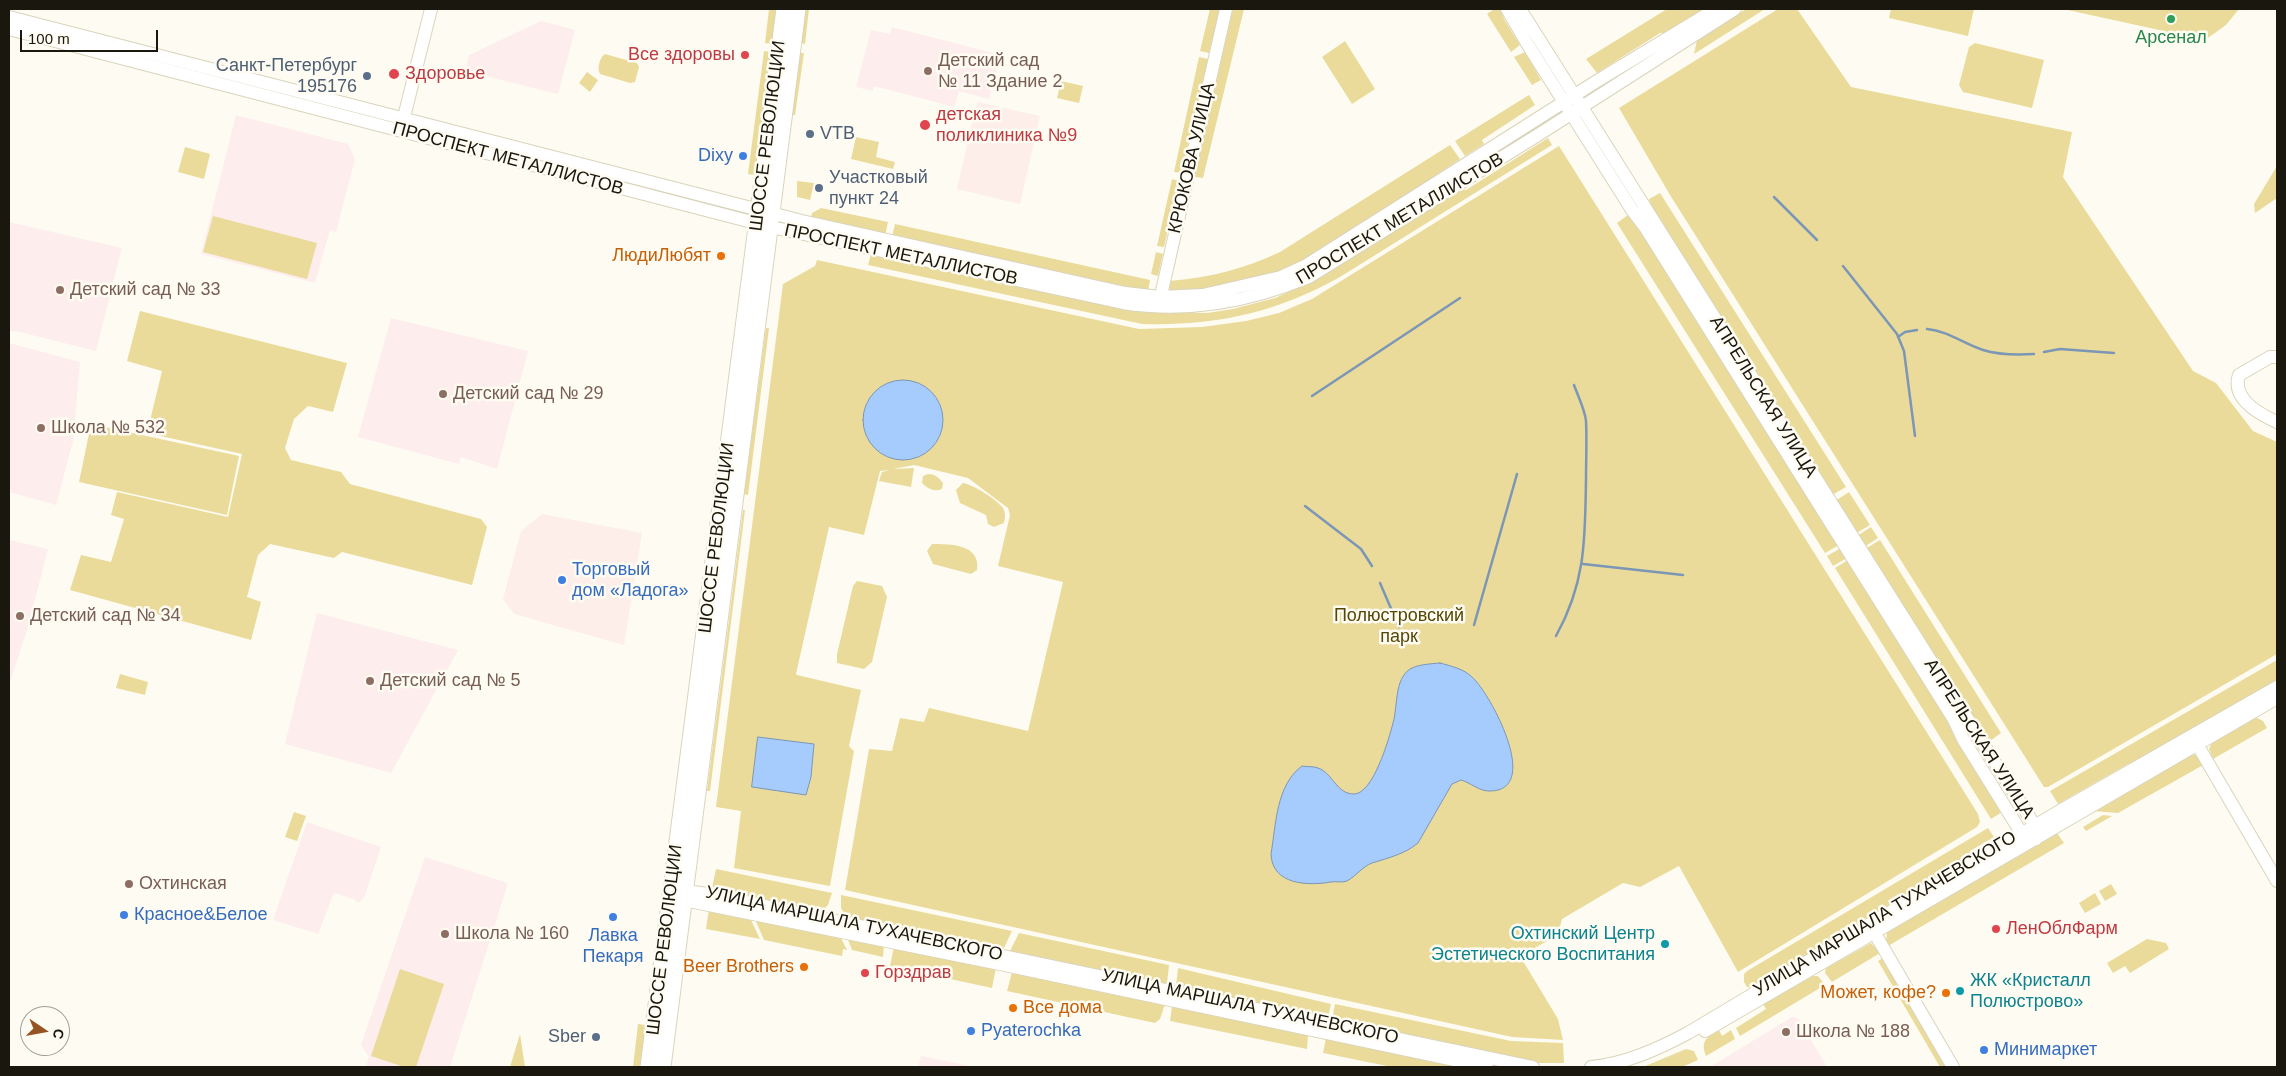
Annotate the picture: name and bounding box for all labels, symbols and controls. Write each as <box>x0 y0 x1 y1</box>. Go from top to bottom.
marker: Арсенал <box>2165 13 2177 25</box>
scale bar <box>22 20 160 52</box>
place label: Арсенал <box>2135 27 2207 49</box>
text: 100 m <box>28 30 70 47</box>
street label: ШОССЕ РЕВОЛЮЦИИ <box>746 39 790 233</box>
place label: Все здоровы <box>628 44 735 66</box>
marker: Все здоровы <box>739 49 751 61</box>
place label: Детский сад № 11 Здание 2 <box>938 50 1062 92</box>
place label: Санкт-Петербург 195176 <box>216 55 357 98</box>
place label: Здоровье <box>405 63 485 85</box>
marker: Детский сад № 11 Здание 2 <box>922 65 934 77</box>
marker: Здоровье <box>387 67 401 81</box>
marker: Санкт-Петербург 195176 <box>361 70 373 82</box>
street label: КРЮКОВА УЛИЦА <box>1164 80 1220 236</box>
place label: детская поликлиника №9 <box>936 104 1077 146</box>
street label: ПРОСПЕКТ МЕТАЛЛИСТОВ <box>390 118 626 200</box>
marker: детская поликлиника №9 <box>918 118 932 132</box>
place label: VTB <box>820 123 855 145</box>
marker: VTB <box>804 128 816 140</box>
place label: Dixy <box>698 145 733 167</box>
street label: ПРОСПЕКТ МЕТАЛЛИСТОВ <box>1292 148 1508 290</box>
marker: Dixy <box>737 150 749 162</box>
place label: Участковый пункт 24 <box>829 167 928 210</box>
marker: Участковый пункт 24 <box>813 182 825 194</box>
street label: ПРОСПЕКТ МЕТАЛЛИСТОВ <box>782 220 1020 290</box>
place label: ЛюдиЛюбят <box>612 245 711 267</box>
marker: ЛюдиЛюбят <box>715 250 727 262</box>
place label: Детский сад № 33 <box>70 279 220 301</box>
marker: Детский сад № 33 <box>54 284 66 296</box>
street label: АПРЕЛЬСКАЯ УЛИЦА <box>1704 312 1822 482</box>
place label: Детский сад № 29 <box>453 383 603 405</box>
marker: Детский сад № 29 <box>437 388 449 400</box>
place label: Школа № 532 <box>51 417 165 439</box>
marker: Школа № 532 <box>35 422 47 434</box>
street label: ШОССЕ РЕВОЛЮЦИИ <box>695 441 739 635</box>
place label: Торговый дом «Ладога» <box>572 559 688 602</box>
marker: Торговый дом «Ладога» <box>556 574 568 586</box>
place label: Детский сад № 34 <box>30 605 180 627</box>
park label: Полюстровский парк <box>1334 605 1464 648</box>
marker: Детский сад № 34 <box>14 610 26 622</box>
street label: АПРЕЛЬСКАЯ УЛИЦА <box>1919 655 2039 823</box>
place label: Детский сад № 5 <box>380 670 520 692</box>
marker: Детский сад № 5 <box>364 675 376 687</box>
street label: УЛИЦА МАРШАЛА ТУХАЧЕВСКОГО <box>1750 827 2020 1001</box>
street label: ШОССЕ РЕВОЛЮЦИИ <box>643 843 687 1037</box>
place label: Охтинская <box>139 873 227 895</box>
marker: Охтинская <box>123 878 135 890</box>
street label: УЛИЦА МАРШАЛА ТУХАЧЕВСКОГО <box>704 882 1004 966</box>
place label: Красное&Белое <box>134 904 267 926</box>
marker: Красное&Белое <box>118 909 130 921</box>
marker: Лавка Пекаря <box>607 911 619 923</box>
place label: ЛенОблФарм <box>2006 918 2118 940</box>
place label: Школа № 160 <box>455 923 569 945</box>
place label: Охтинский Центр Эстетического Воспитания <box>1431 923 1655 966</box>
marker: ЛенОблФарм <box>1990 923 2002 935</box>
place label: Лавка Пекаря <box>583 925 643 968</box>
marker: Школа № 160 <box>439 928 451 940</box>
marker: Охтинский Центр Эстетического Воспитания <box>1659 938 1671 950</box>
place label: Beer Brothers <box>683 956 794 978</box>
marker: Beer Brothers <box>798 961 810 973</box>
place label: Горздрав <box>875 962 951 984</box>
street label: УЛИЦА МАРШАЛА ТУХАЧЕВСКОГО <box>1100 965 1400 1049</box>
marker: Горздрав <box>859 967 871 979</box>
place label: ЖК «Кристалл Полюстрово» <box>1970 970 2091 1012</box>
place label: Может, кофе? <box>1820 982 1936 1004</box>
marker: ЖК «Кристалл Полюстрово» <box>1954 985 1966 997</box>
marker: Может, кофе? <box>1940 987 1952 999</box>
place label: Все дома <box>1023 997 1102 1019</box>
marker: Все дома <box>1007 1002 1019 1014</box>
north arrow <box>20 1006 70 1056</box>
place label: Pyaterochka <box>981 1020 1081 1042</box>
place label: Школа № 188 <box>1796 1021 1910 1043</box>
marker: Pyaterochka <box>965 1025 977 1037</box>
place label: Sber <box>548 1026 586 1048</box>
marker: Школа № 188 <box>1780 1026 1792 1038</box>
text: С <box>50 1027 68 1041</box>
marker: Sber <box>590 1031 602 1043</box>
place label: Минимаркет <box>1994 1039 2097 1061</box>
marker: Минимаркет <box>1978 1044 1990 1056</box>

